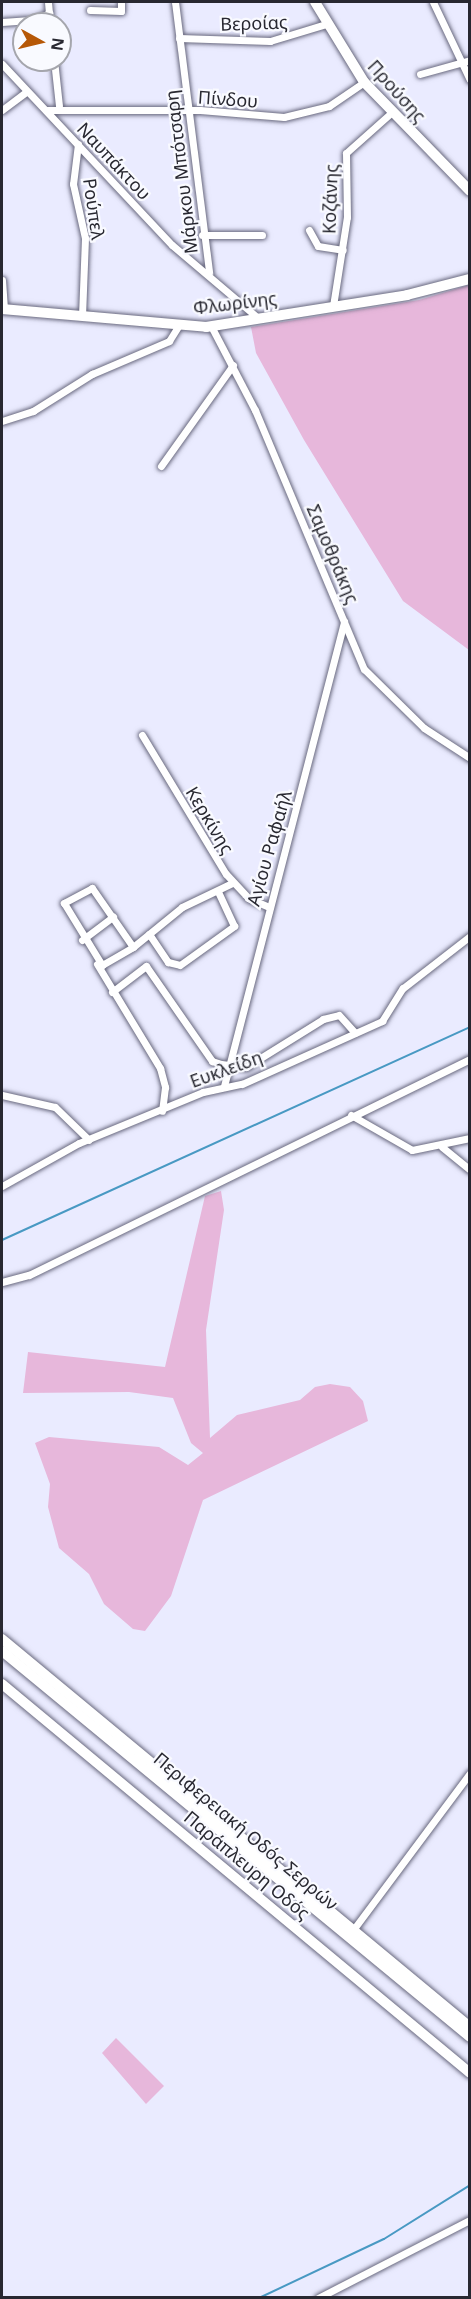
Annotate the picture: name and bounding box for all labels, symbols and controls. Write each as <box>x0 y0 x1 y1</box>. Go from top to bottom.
street label: Βεροίας <box>220 11 288 35</box>
north arrow <box>12 12 72 72</box>
text: N <box>46 36 70 52</box>
street label: Προύσης <box>363 55 431 127</box>
street label: Πίνδου <box>197 86 259 112</box>
street label: Μάρκου Μπότσαρη <box>160 89 202 255</box>
street label: Ναυπάκτου <box>73 118 155 204</box>
street label: Κοζάνης <box>318 164 342 234</box>
street label: Ρούπελ <box>79 177 109 241</box>
street label: Φλωρίνης <box>192 287 278 319</box>
street label: Σαμοθράκης <box>302 501 364 607</box>
street label: Κερκίνης <box>182 782 238 858</box>
street label: Αγίου Ραφαήλ <box>242 788 296 908</box>
street label: Ευκλείδη <box>187 1046 265 1092</box>
street label: Περιφερειακή Οδός Σερρών <box>150 1748 342 1914</box>
street label: Παράπλευρη Οδός <box>180 1806 314 1924</box>

